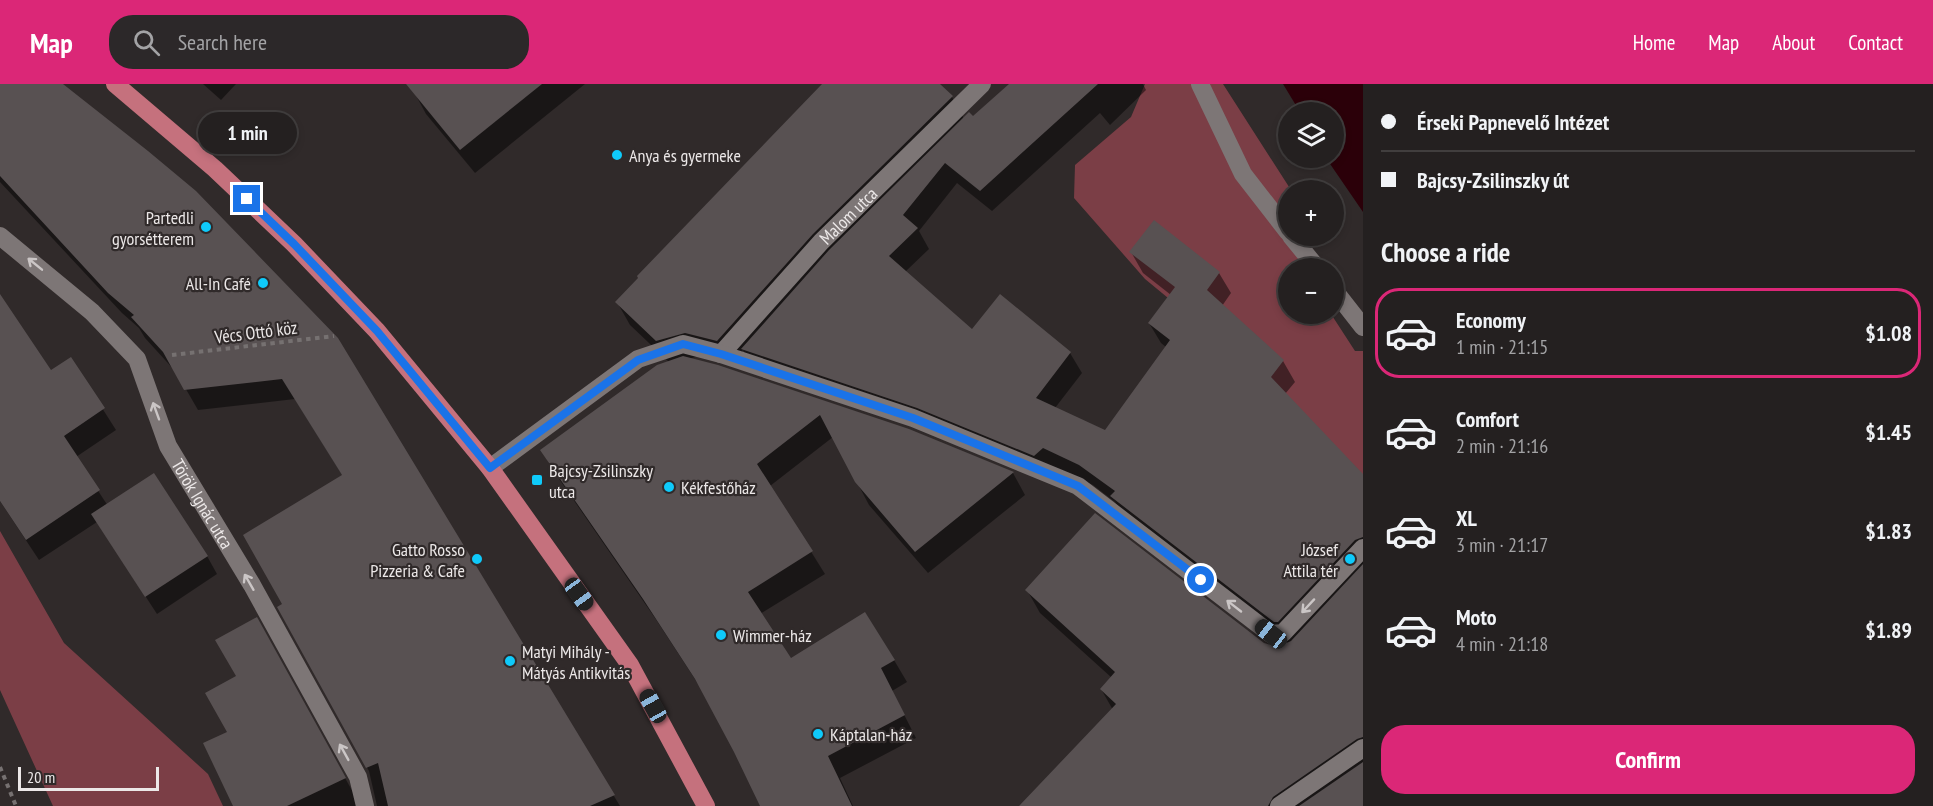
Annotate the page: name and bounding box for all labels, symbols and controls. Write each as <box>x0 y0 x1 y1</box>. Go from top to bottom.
search box <box>109 15 529 69</box>
text: Map <box>30 24 73 61</box>
icon: search <box>130 26 163 59</box>
text: Search here <box>178 28 267 56</box>
text: Home <box>1633 29 1675 56</box>
text: Map <box>1708 29 1739 56</box>
text: About <box>1772 29 1815 56</box>
text: Contact <box>1848 29 1903 56</box>
map controls <box>1278 102 1344 324</box>
button: layers <box>1278 102 1344 168</box>
text: Érseki Papnevelő Intézet <box>1417 108 1609 136</box>
callout: 1 min <box>198 112 296 154</box>
text: 1 min <box>227 120 268 146</box>
place label: Anya és gyermeke <box>629 144 741 167</box>
marker: Anya és gyermeke <box>610 148 624 162</box>
text: Bajcsy-Zsilinszky út <box>1417 166 1569 194</box>
button: + <box>1278 180 1344 246</box>
street label: Malom utca <box>814 182 882 249</box>
route end <box>233 185 260 212</box>
place label: Partedli gyorsétterem <box>112 206 194 250</box>
marker: Partedli gyorsétterem <box>199 220 213 234</box>
text: Choose a ride <box>1381 235 1510 269</box>
one-way arrow <box>27 258 43 271</box>
button: − <box>1278 258 1344 324</box>
place label: All-In Café <box>186 272 251 295</box>
marker: All-In Café <box>256 276 270 290</box>
icon: car <box>1384 306 1438 360</box>
text: Economy <box>1456 306 1526 334</box>
street label: Vécs Ottó köz <box>212 316 299 349</box>
text: $1.08 <box>1865 319 1912 347</box>
text: 1 min · 21:15 <box>1456 334 1548 360</box>
one-way arrow <box>150 402 161 421</box>
icon: car <box>1384 405 1438 459</box>
text: Comfort <box>1456 405 1519 433</box>
text: $1.45 <box>1865 418 1912 446</box>
text: 2 min · 21:16 <box>1456 433 1548 459</box>
street label: Török Ignác utca <box>167 454 239 553</box>
place label: Bajcsy-Zsilinszky utca <box>549 459 653 503</box>
marker: Bajcsy-Zsilinszky utca <box>530 473 544 487</box>
place label: Kékfestőház <box>681 476 756 499</box>
marker: Kékfestőház <box>662 480 676 494</box>
icon: car <box>1384 504 1438 558</box>
text: XL <box>1456 504 1477 532</box>
text: $1.83 <box>1865 517 1912 545</box>
text: 3 min · 21:17 <box>1456 532 1548 558</box>
place label: Gatto Rosso Pizzeria & Cafe <box>370 538 465 582</box>
place label: József Attila tér <box>1284 538 1339 582</box>
marker: Gatto Rosso Pizzeria & Cafe <box>470 552 484 566</box>
marker: József Attila tér <box>1343 552 1357 566</box>
route start <box>1187 566 1214 593</box>
one-way arrow <box>243 573 255 590</box>
car <box>561 574 597 614</box>
one-way arrow <box>1301 598 1316 613</box>
one-way arrow <box>1226 599 1242 612</box>
icon: car <box>1384 603 1438 657</box>
text: Moto <box>1456 603 1497 631</box>
car <box>1251 616 1291 652</box>
text: $1.89 <box>1865 616 1912 644</box>
place label: Wimmer-ház <box>733 624 812 647</box>
marker: Wimmer-ház <box>714 628 728 642</box>
text: 4 min · 21:18 <box>1456 631 1548 657</box>
place label: Matyi Mihály - Mátyás Antikvitás <box>522 640 630 684</box>
marker: Matyi Mihály - Mátyás Antikvitás <box>503 654 517 668</box>
car <box>636 686 670 726</box>
place label: Káptalan-ház <box>830 723 912 746</box>
button: Confirm <box>1381 725 1915 794</box>
marker: Káptalan-ház <box>811 727 825 741</box>
one-way arrow <box>338 744 350 761</box>
scale bar <box>18 764 159 792</box>
text: 20 m <box>27 767 55 787</box>

